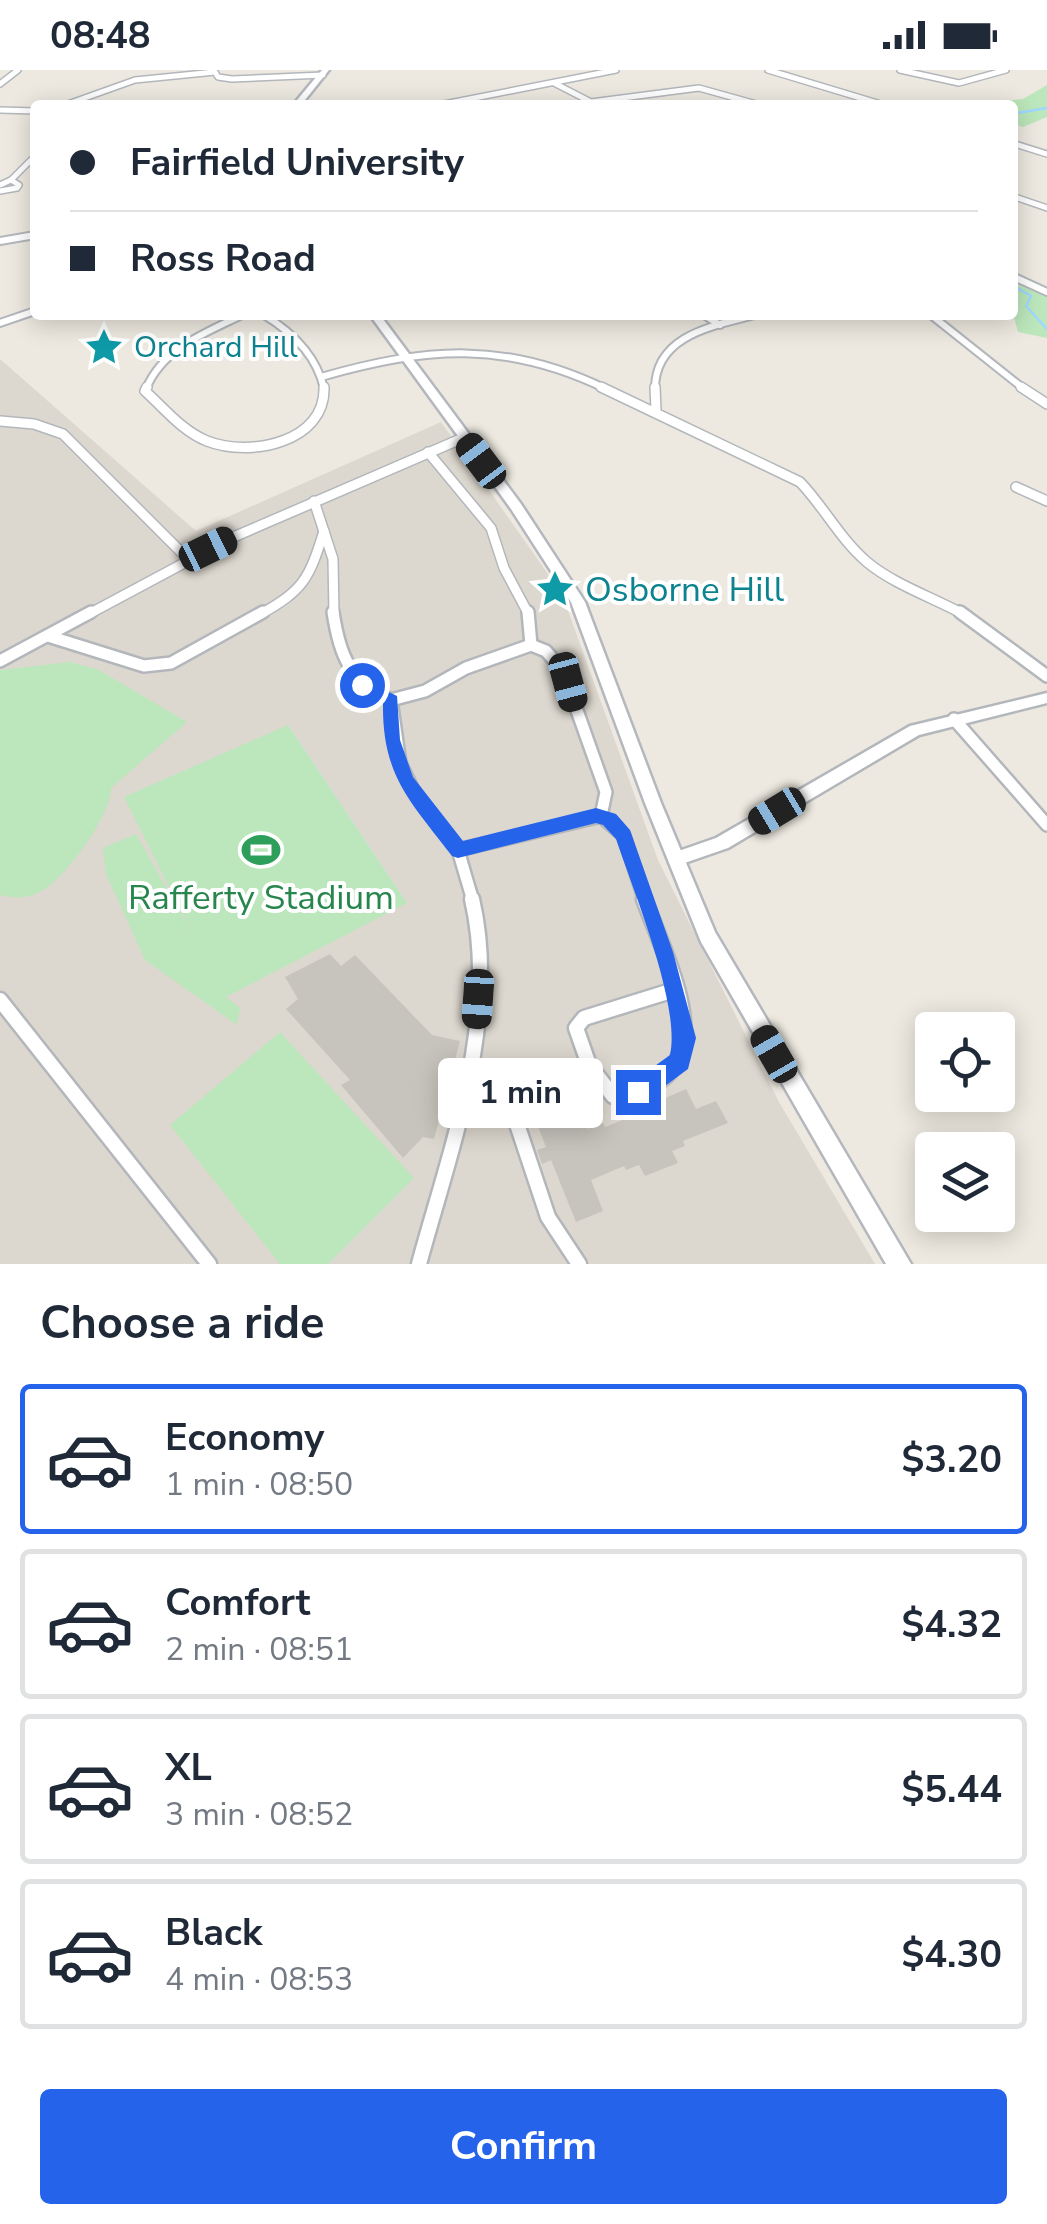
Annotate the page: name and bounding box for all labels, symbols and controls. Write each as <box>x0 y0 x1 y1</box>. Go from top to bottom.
text: 08:48 <box>50 10 151 61</box>
text: Fairfield University <box>130 137 464 188</box>
text: Ross Road <box>130 233 316 284</box>
place icon: Orchard Hill <box>83 326 125 368</box>
place label: Orchard Hill <box>134 327 298 368</box>
car <box>451 428 511 494</box>
car <box>174 522 242 576</box>
place label: Osborne Hill <box>585 566 785 613</box>
place icon: Osborne Hill <box>534 568 576 610</box>
car <box>546 649 590 715</box>
route start <box>340 663 385 708</box>
car <box>744 783 810 839</box>
sports icon: Rafferty Stadium <box>240 829 282 871</box>
place label: Rafferty Stadium <box>128 874 394 921</box>
car <box>461 968 495 1030</box>
map controls <box>915 1012 1015 1232</box>
button: locate <box>915 1012 1015 1112</box>
car <box>746 1021 802 1087</box>
callout: 1 min <box>438 1057 603 1127</box>
route end <box>616 1070 661 1115</box>
text: 1 min <box>479 1071 562 1114</box>
button: layers <box>915 1132 1015 1232</box>
text: Choose a ride <box>40 1293 325 1354</box>
text: Economy <box>165 1412 324 1463</box>
icon: car <box>45 1414 135 1504</box>
text: $3.20 <box>901 1434 1002 1485</box>
text: 1 min · 08:50 <box>165 1463 353 1506</box>
text: Comfort <box>165 1577 310 1628</box>
icon: car <box>45 1579 135 1669</box>
text: $4.32 <box>901 1599 1002 1650</box>
text: 2 min · 08:51 <box>165 1628 353 1671</box>
text: XL <box>165 1742 212 1793</box>
icon: car <box>45 1744 135 1834</box>
text: $5.44 <box>901 1764 1002 1815</box>
text: 3 min · 08:52 <box>165 1793 353 1836</box>
text: Black <box>165 1907 262 1958</box>
icon: car <box>45 1909 135 1999</box>
text: $4.30 <box>901 1929 1002 1980</box>
text: 4 min · 08:53 <box>165 1958 353 2001</box>
button: Confirm <box>40 2089 1007 2204</box>

